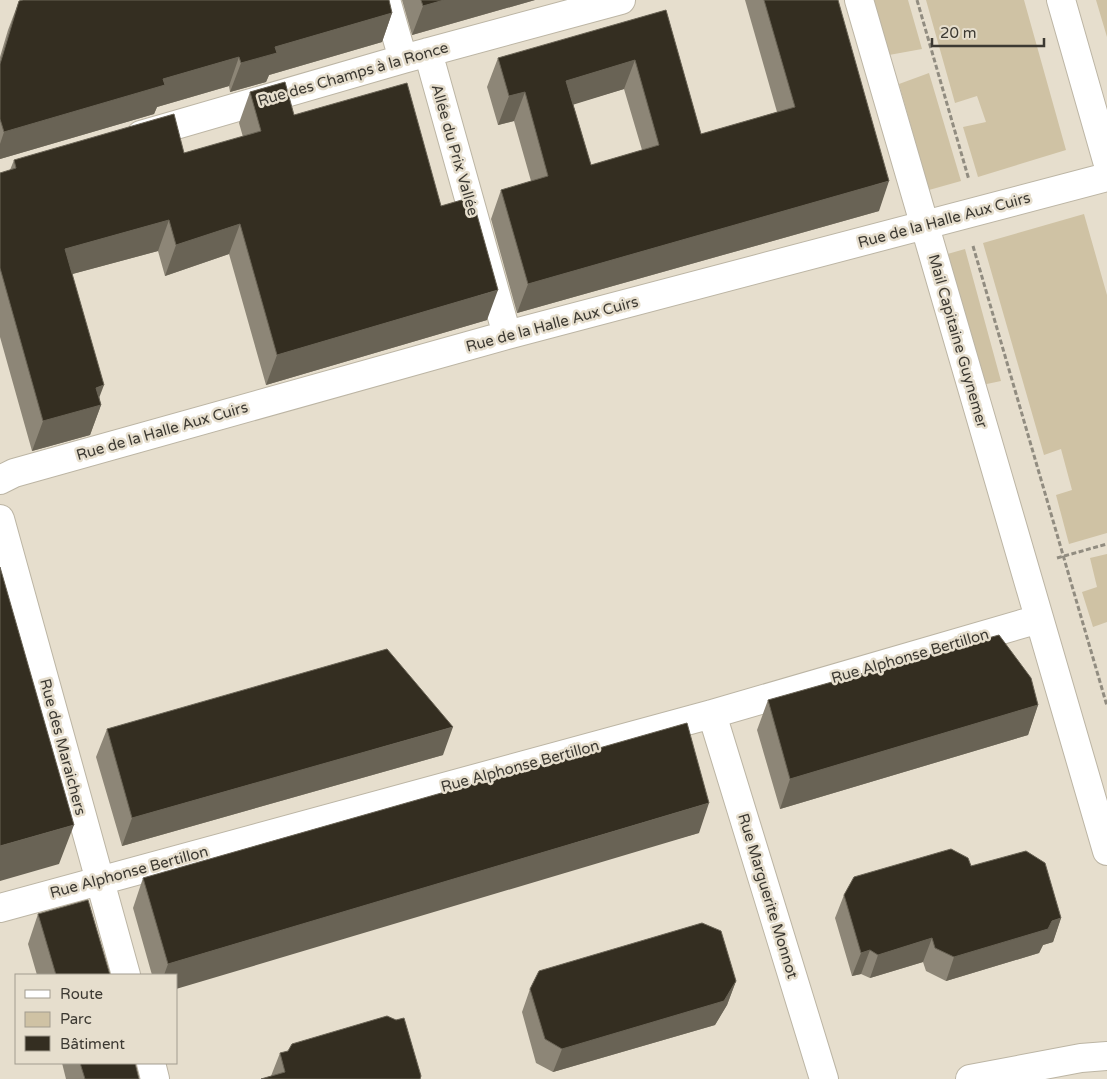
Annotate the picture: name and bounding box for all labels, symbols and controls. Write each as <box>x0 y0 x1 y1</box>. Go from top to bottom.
scale bar <box>932 15 1044 47</box>
text: 20 m <box>940 24 977 42</box>
street label: Rue des Champs à la Ronce <box>256 38 450 110</box>
street label: Allée du Prix Vallée <box>428 82 482 218</box>
street label: Rue de la Halle Aux Cuirs <box>856 188 1032 252</box>
street label: Mail Capitaine Guynemer <box>925 252 992 430</box>
street label: Rue de la Halle Aux Cuirs <box>464 292 640 356</box>
street label: Rue de la Halle Aux Cuirs <box>74 398 250 464</box>
street label: Rue Alphonse Bertillon <box>829 625 991 687</box>
street label: Rue des Maraichers <box>36 677 90 817</box>
street label: Rue Alphonse Bertillon <box>439 736 601 796</box>
street label: Rue Marguerite Monnot <box>734 811 802 981</box>
street label: Rue Alphonse Bertillon <box>48 842 210 902</box>
legend <box>15 974 178 1064</box>
text: Route <box>60 985 103 1003</box>
text: Parc <box>60 1010 92 1028</box>
text: Bâtiment <box>60 1035 125 1053</box>

